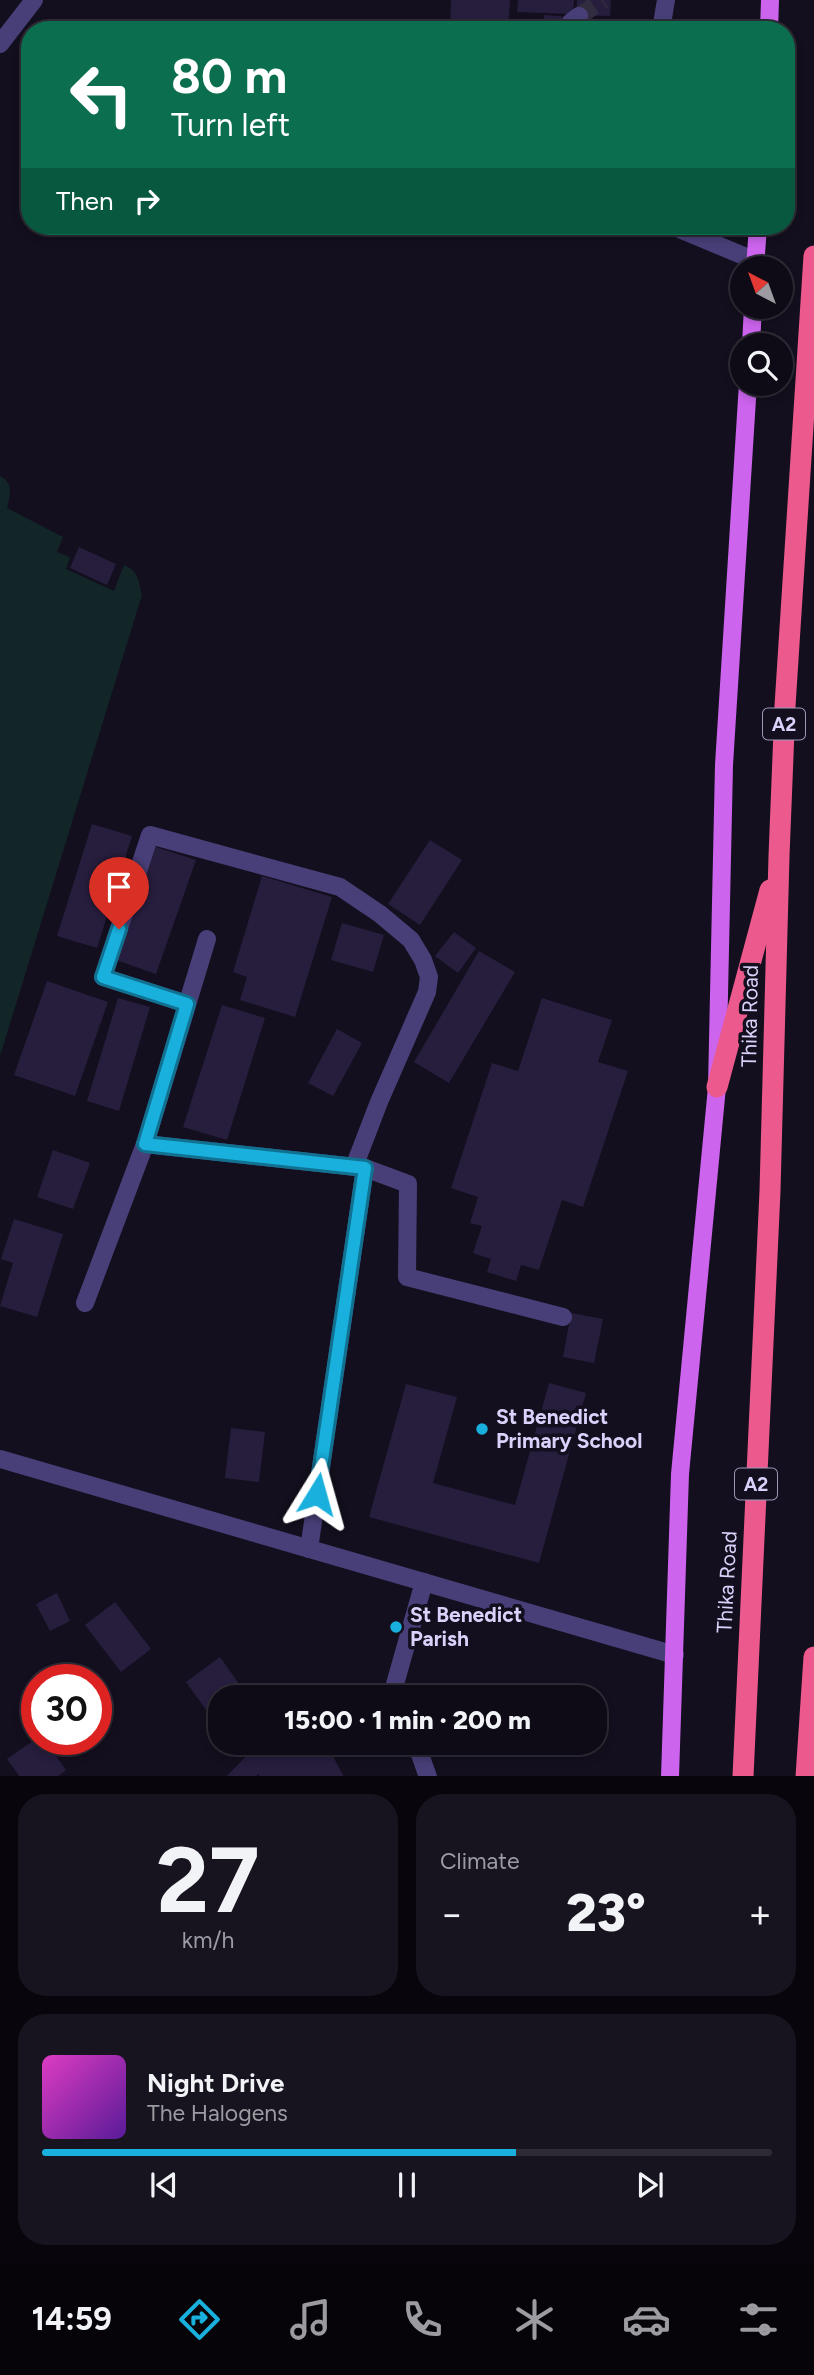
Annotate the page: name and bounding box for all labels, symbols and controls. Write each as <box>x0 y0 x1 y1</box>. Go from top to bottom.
text: 80 m <box>171 46 287 105</box>
icon: left <box>56 49 147 140</box>
text: Turn left <box>171 106 290 144</box>
icon: right <box>128 182 166 220</box>
text: Then <box>56 185 114 217</box>
north arrow <box>730 256 793 318</box>
map controls <box>730 256 793 396</box>
button: search <box>730 333 793 396</box>
road number: A2 <box>763 708 805 740</box>
pin <box>89 857 149 929</box>
icon: arrive <box>100 868 138 906</box>
street label: Thika Road <box>736 965 763 1067</box>
place label: St Benedict Primary School <box>496 1404 642 1453</box>
marker: St Benedict Primary School <box>474 1421 490 1437</box>
position arrow <box>280 1457 354 1531</box>
road number: A2 <box>735 1468 777 1500</box>
street label: Thika Road <box>711 1530 742 1634</box>
place label: St Benedict Parish <box>410 1602 522 1651</box>
marker: St Benedict Parish <box>388 1619 404 1635</box>
speed limit sign: 30 <box>21 1664 112 1755</box>
text: 15:00 · 1 min · 200 m <box>284 1704 531 1736</box>
text: 27 <box>156 1826 260 1935</box>
text: Climate <box>440 1847 519 1875</box>
text: 23° <box>566 1882 646 1944</box>
text: − <box>440 1891 464 1937</box>
text: + <box>748 1891 772 1937</box>
text: km/h <box>182 1926 234 1954</box>
text: Night Drive <box>147 2067 284 2099</box>
text: The Halogens <box>147 2099 288 2127</box>
icon: previous <box>145 2166 183 2204</box>
icon: pause <box>388 2166 426 2204</box>
icon: next <box>631 2166 669 2204</box>
icon: directions <box>175 2295 224 2344</box>
icon: music <box>286 2295 335 2344</box>
icon: phone <box>398 2295 447 2344</box>
icon: climate <box>510 2295 559 2344</box>
icon: car <box>622 2295 671 2344</box>
icon: filters <box>734 2295 783 2344</box>
text: 14:59 <box>31 2300 112 2338</box>

